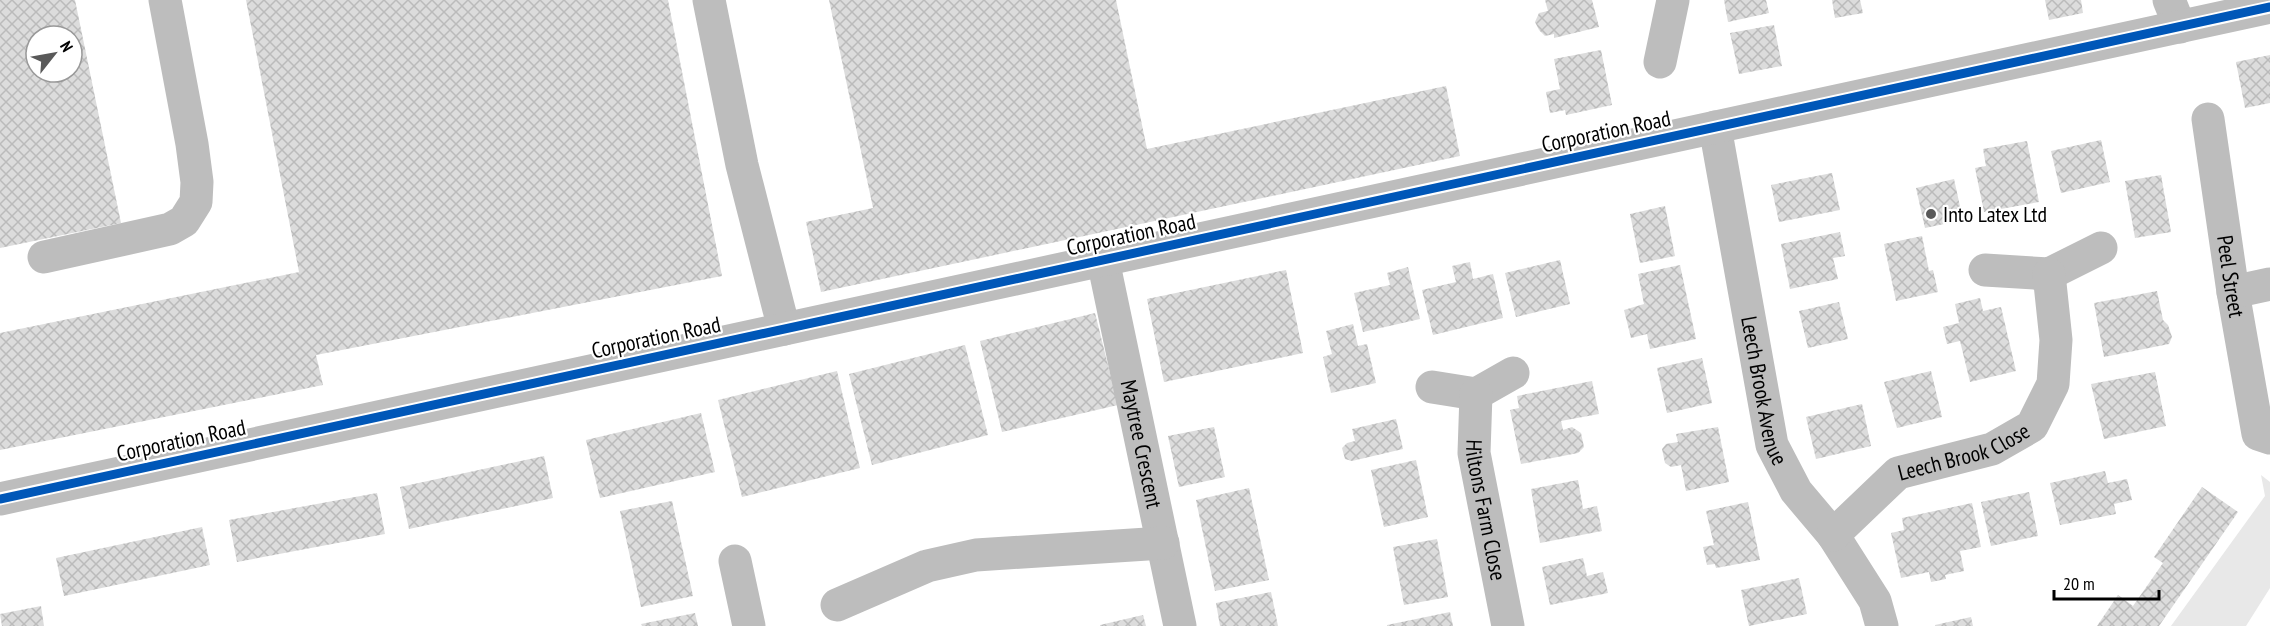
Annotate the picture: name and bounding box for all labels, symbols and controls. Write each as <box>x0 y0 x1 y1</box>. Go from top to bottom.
north arrow <box>24 24 84 84</box>
text: N <box>56 37 78 55</box>
street label: Corporation Road <box>1539 104 1673 158</box>
place label: Into Latex Ltd <box>1943 200 2047 228</box>
street label: Corporation Road <box>1064 207 1198 261</box>
marker: Into Latex Ltd <box>1924 207 1938 221</box>
street label: Peel Street <box>2211 233 2251 320</box>
street label: Corporation Road <box>589 310 723 364</box>
street label: Leech Brook Avenue <box>1735 314 1794 470</box>
street label: Maytree Crescent <box>1115 377 1169 511</box>
street label: Corporation Road <box>114 413 248 467</box>
street label: Leech Brook Close <box>1895 416 2034 486</box>
street label: Hiltons Farm Close <box>1460 439 1513 583</box>
scale bar <box>2054 563 2159 601</box>
text: 20 m <box>2063 572 2095 595</box>

